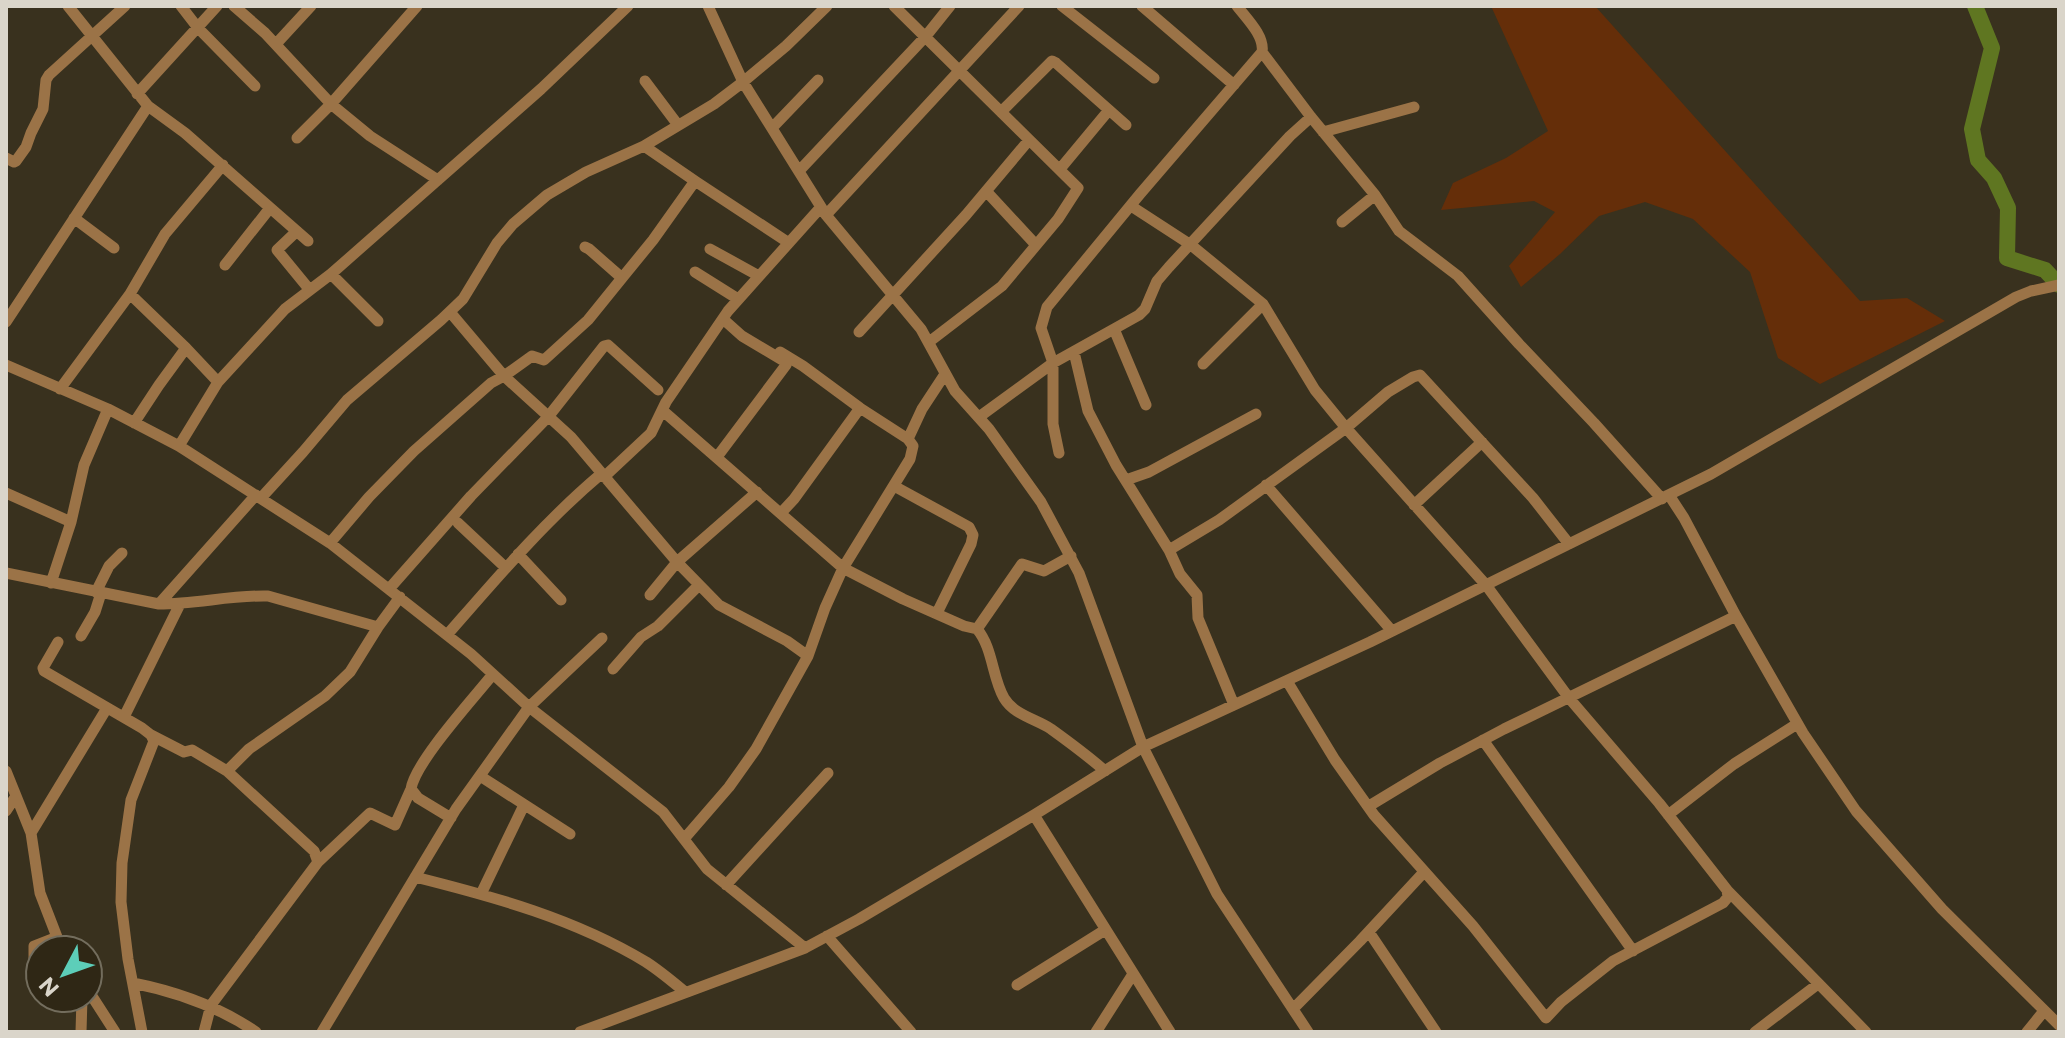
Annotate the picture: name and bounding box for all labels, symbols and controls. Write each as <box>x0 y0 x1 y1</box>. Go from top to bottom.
north arrow <box>24 934 104 1014</box>
text: N <box>33 972 64 1003</box>

